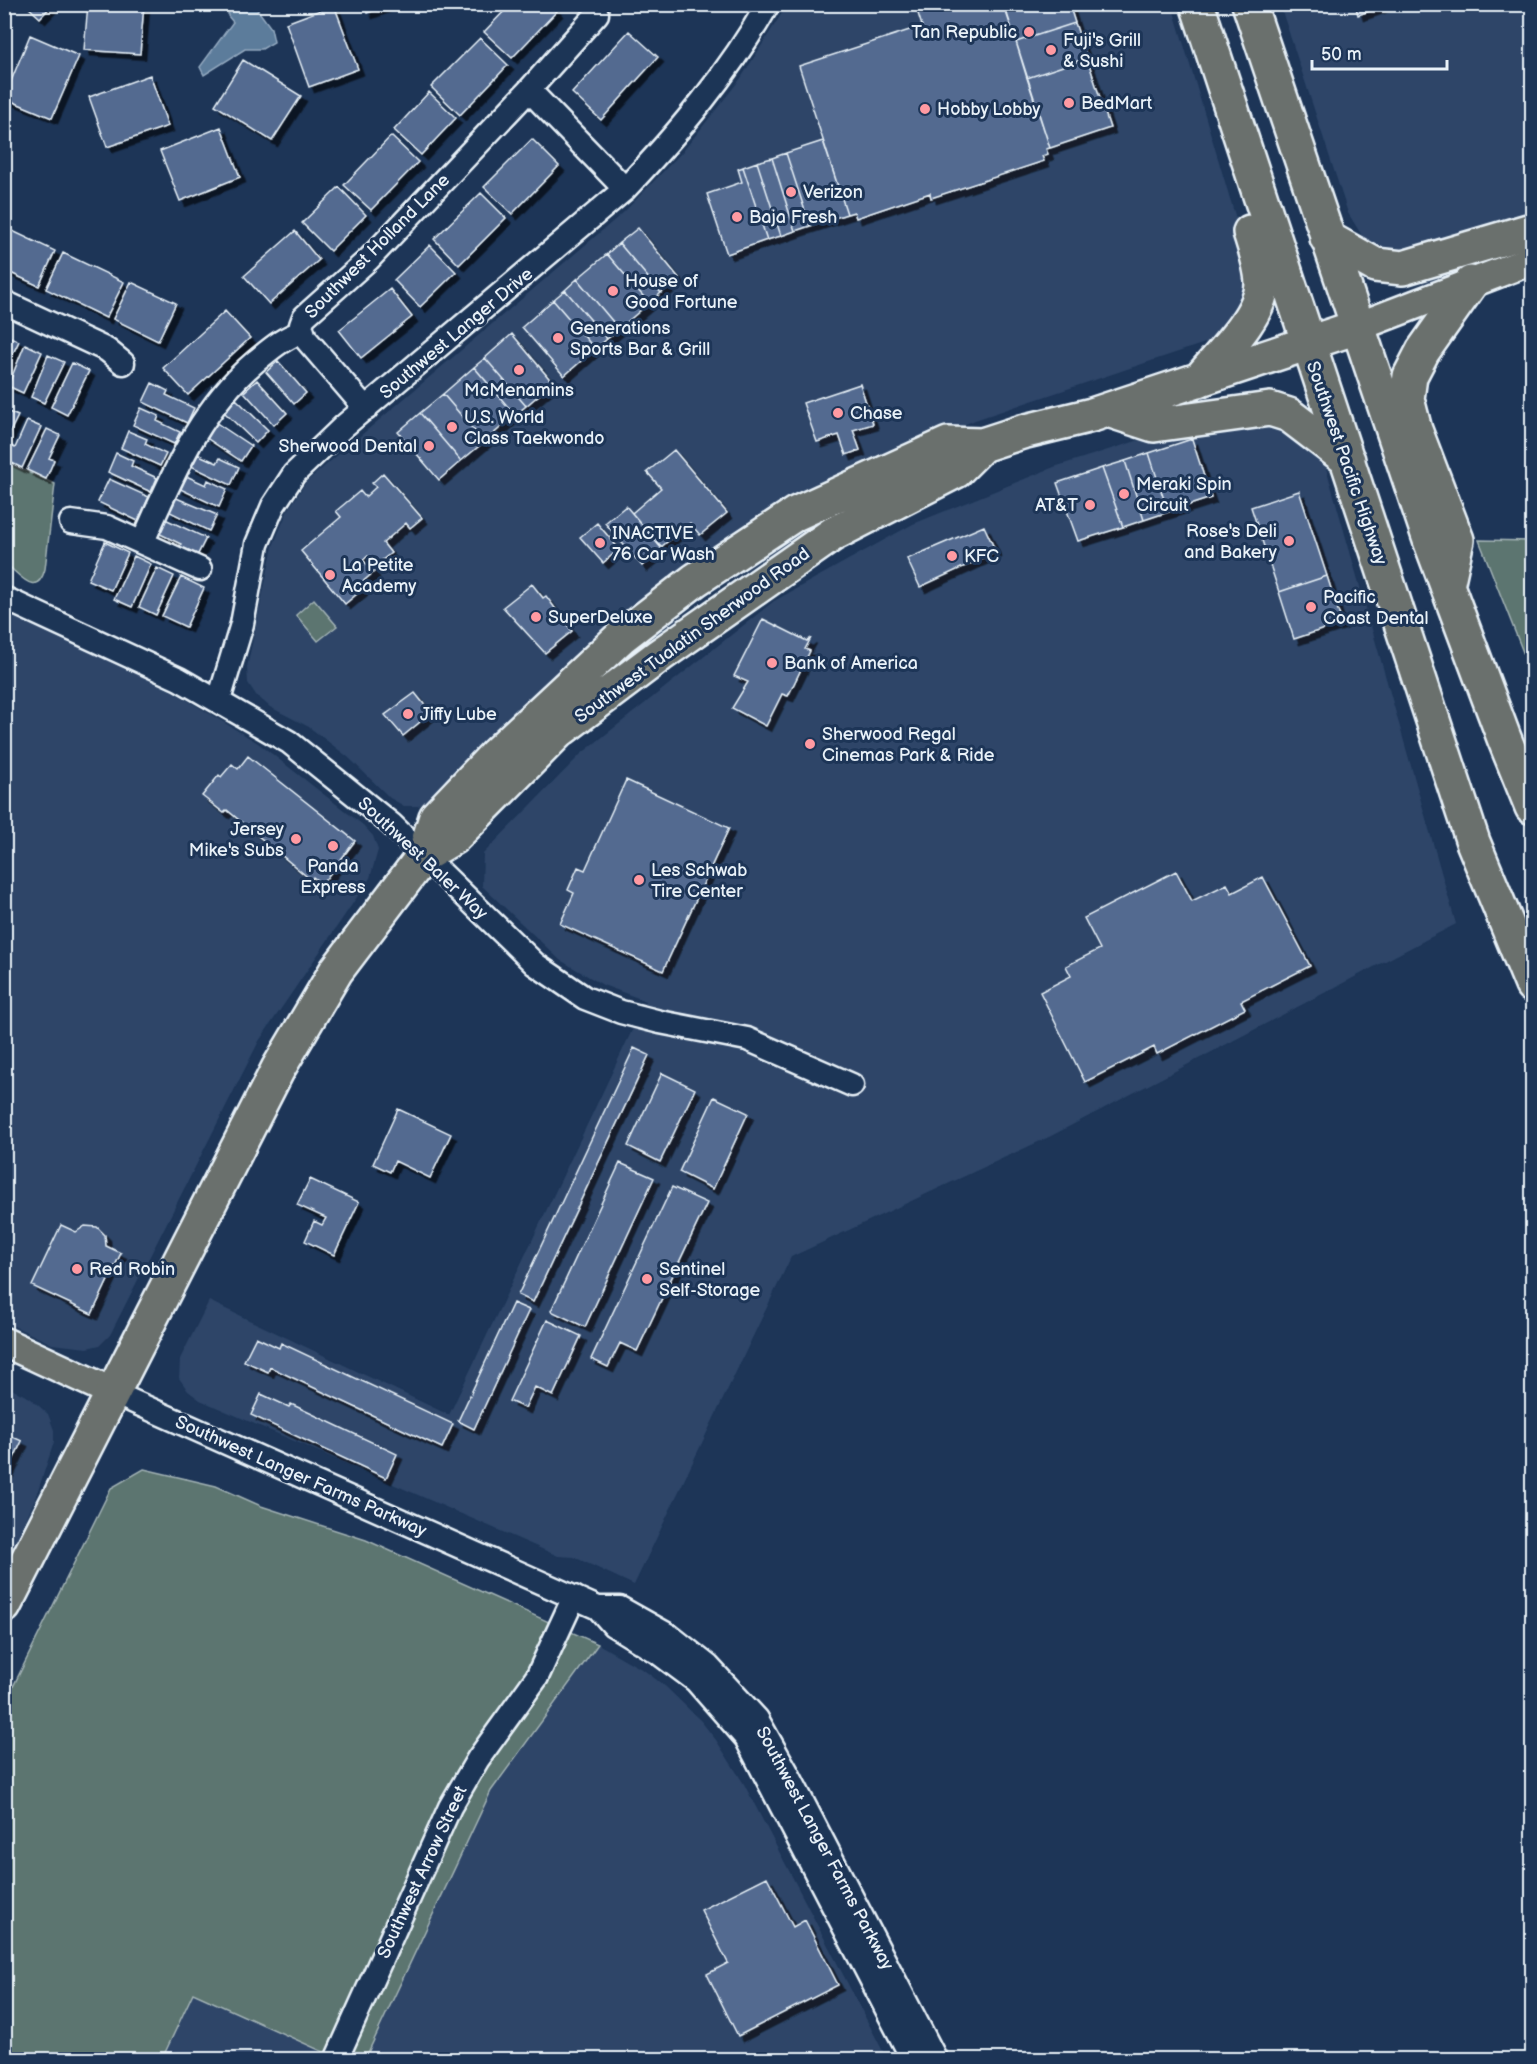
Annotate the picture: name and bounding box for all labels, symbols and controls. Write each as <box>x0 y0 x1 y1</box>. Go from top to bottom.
place label: Tan Republic <box>911 22 1017 43</box>
marker: Tan Republic <box>1022 25 1036 39</box>
place label: Fuji's Grill & Sushi <box>1063 30 1141 72</box>
scale bar <box>1312 33 1447 71</box>
marker: Fuji's Grill & Sushi <box>1044 43 1058 57</box>
text: 50 m <box>1321 44 1362 65</box>
place label: BedMart <box>1081 93 1153 114</box>
marker: BedMart <box>1062 96 1076 110</box>
place label: Hobby Lobby <box>937 99 1041 120</box>
marker: Hobby Lobby <box>918 102 932 116</box>
street label: Southwest Holland Lane <box>301 169 454 323</box>
place label: Verizon <box>803 182 863 203</box>
marker: Verizon <box>784 185 798 199</box>
place label: Baja Fresh <box>749 207 837 228</box>
marker: Baja Fresh <box>730 210 744 224</box>
street label: Southwest Langer Drive <box>376 263 537 404</box>
place label: House of Good Fortune <box>625 271 738 313</box>
marker: House of Good Fortune <box>606 284 620 298</box>
place label: Generations Sports Bar & Grill <box>570 318 710 360</box>
marker: Generations Sports Bar & Grill <box>551 331 565 345</box>
street label: Southwest Pacific Highway <box>1302 359 1392 568</box>
marker: McMenamins <box>512 363 526 377</box>
place label: McMenamins <box>464 380 574 401</box>
place label: Chase <box>850 403 903 424</box>
marker: Chase <box>831 406 845 420</box>
place label: U.S. World Class Taekwondo <box>464 407 605 449</box>
marker: U.S. World Class Taekwondo <box>445 420 459 434</box>
place label: Sherwood Dental <box>279 436 417 457</box>
marker: Sherwood Dental <box>422 439 436 453</box>
place label: Meraki Spin Circuit <box>1136 474 1232 516</box>
marker: Meraki Spin Circuit <box>1117 487 1131 501</box>
place label: AT&T <box>1035 495 1078 516</box>
marker: AT&T <box>1083 498 1097 512</box>
place label: Rose's Deli and Bakery <box>1184 521 1278 563</box>
place label: INACTIVE 76 Car Wash <box>612 523 715 565</box>
marker: Rose's Deli and Bakery <box>1282 534 1296 548</box>
marker: INACTIVE 76 Car Wash <box>593 536 607 550</box>
street label: Southwest Tualatin Sherwood Road <box>571 543 814 728</box>
place label: KFC <box>964 546 999 567</box>
marker: KFC <box>945 549 959 563</box>
place label: La Petite Academy <box>342 555 417 597</box>
marker: La Petite Academy <box>323 568 337 582</box>
place label: Pacific Coast Dental <box>1323 587 1428 629</box>
marker: Pacific Coast Dental <box>1304 600 1318 614</box>
place label: SuperDeluxe <box>548 607 653 628</box>
marker: SuperDeluxe <box>529 610 543 624</box>
place label: Bank of America <box>784 653 918 674</box>
marker: Bank of America <box>765 656 779 670</box>
place label: Jiffy Lube <box>420 704 497 725</box>
marker: Jiffy Lube <box>401 707 415 721</box>
place label: Sherwood Regal Cinemas Park & Ride <box>822 724 995 766</box>
marker: Sherwood Regal Cinemas Park & Ride <box>803 737 817 751</box>
street label: Southwest Baler Way <box>353 793 492 924</box>
place label: Jersey Mike's Subs <box>189 819 285 861</box>
marker: Jersey Mike's Subs <box>289 832 303 846</box>
marker: Panda Express <box>326 839 340 853</box>
place label: Panda Express <box>300 856 366 898</box>
place label: Les Schwab Tire Center <box>651 860 747 902</box>
marker: Les Schwab Tire Center <box>632 873 646 887</box>
place label: Red Robin <box>89 1259 175 1280</box>
place label: Sentinel Self-Storage <box>659 1259 761 1301</box>
marker: Red Robin <box>70 1262 84 1276</box>
marker: Sentinel Self-Storage <box>640 1272 654 1286</box>
street label: Southwest Langer Farms Parkway <box>172 1411 430 1542</box>
street label: Southwest Langer Farms Parkway <box>751 1723 898 1974</box>
street label: Southwest Arrow Street <box>373 1782 472 1962</box>

